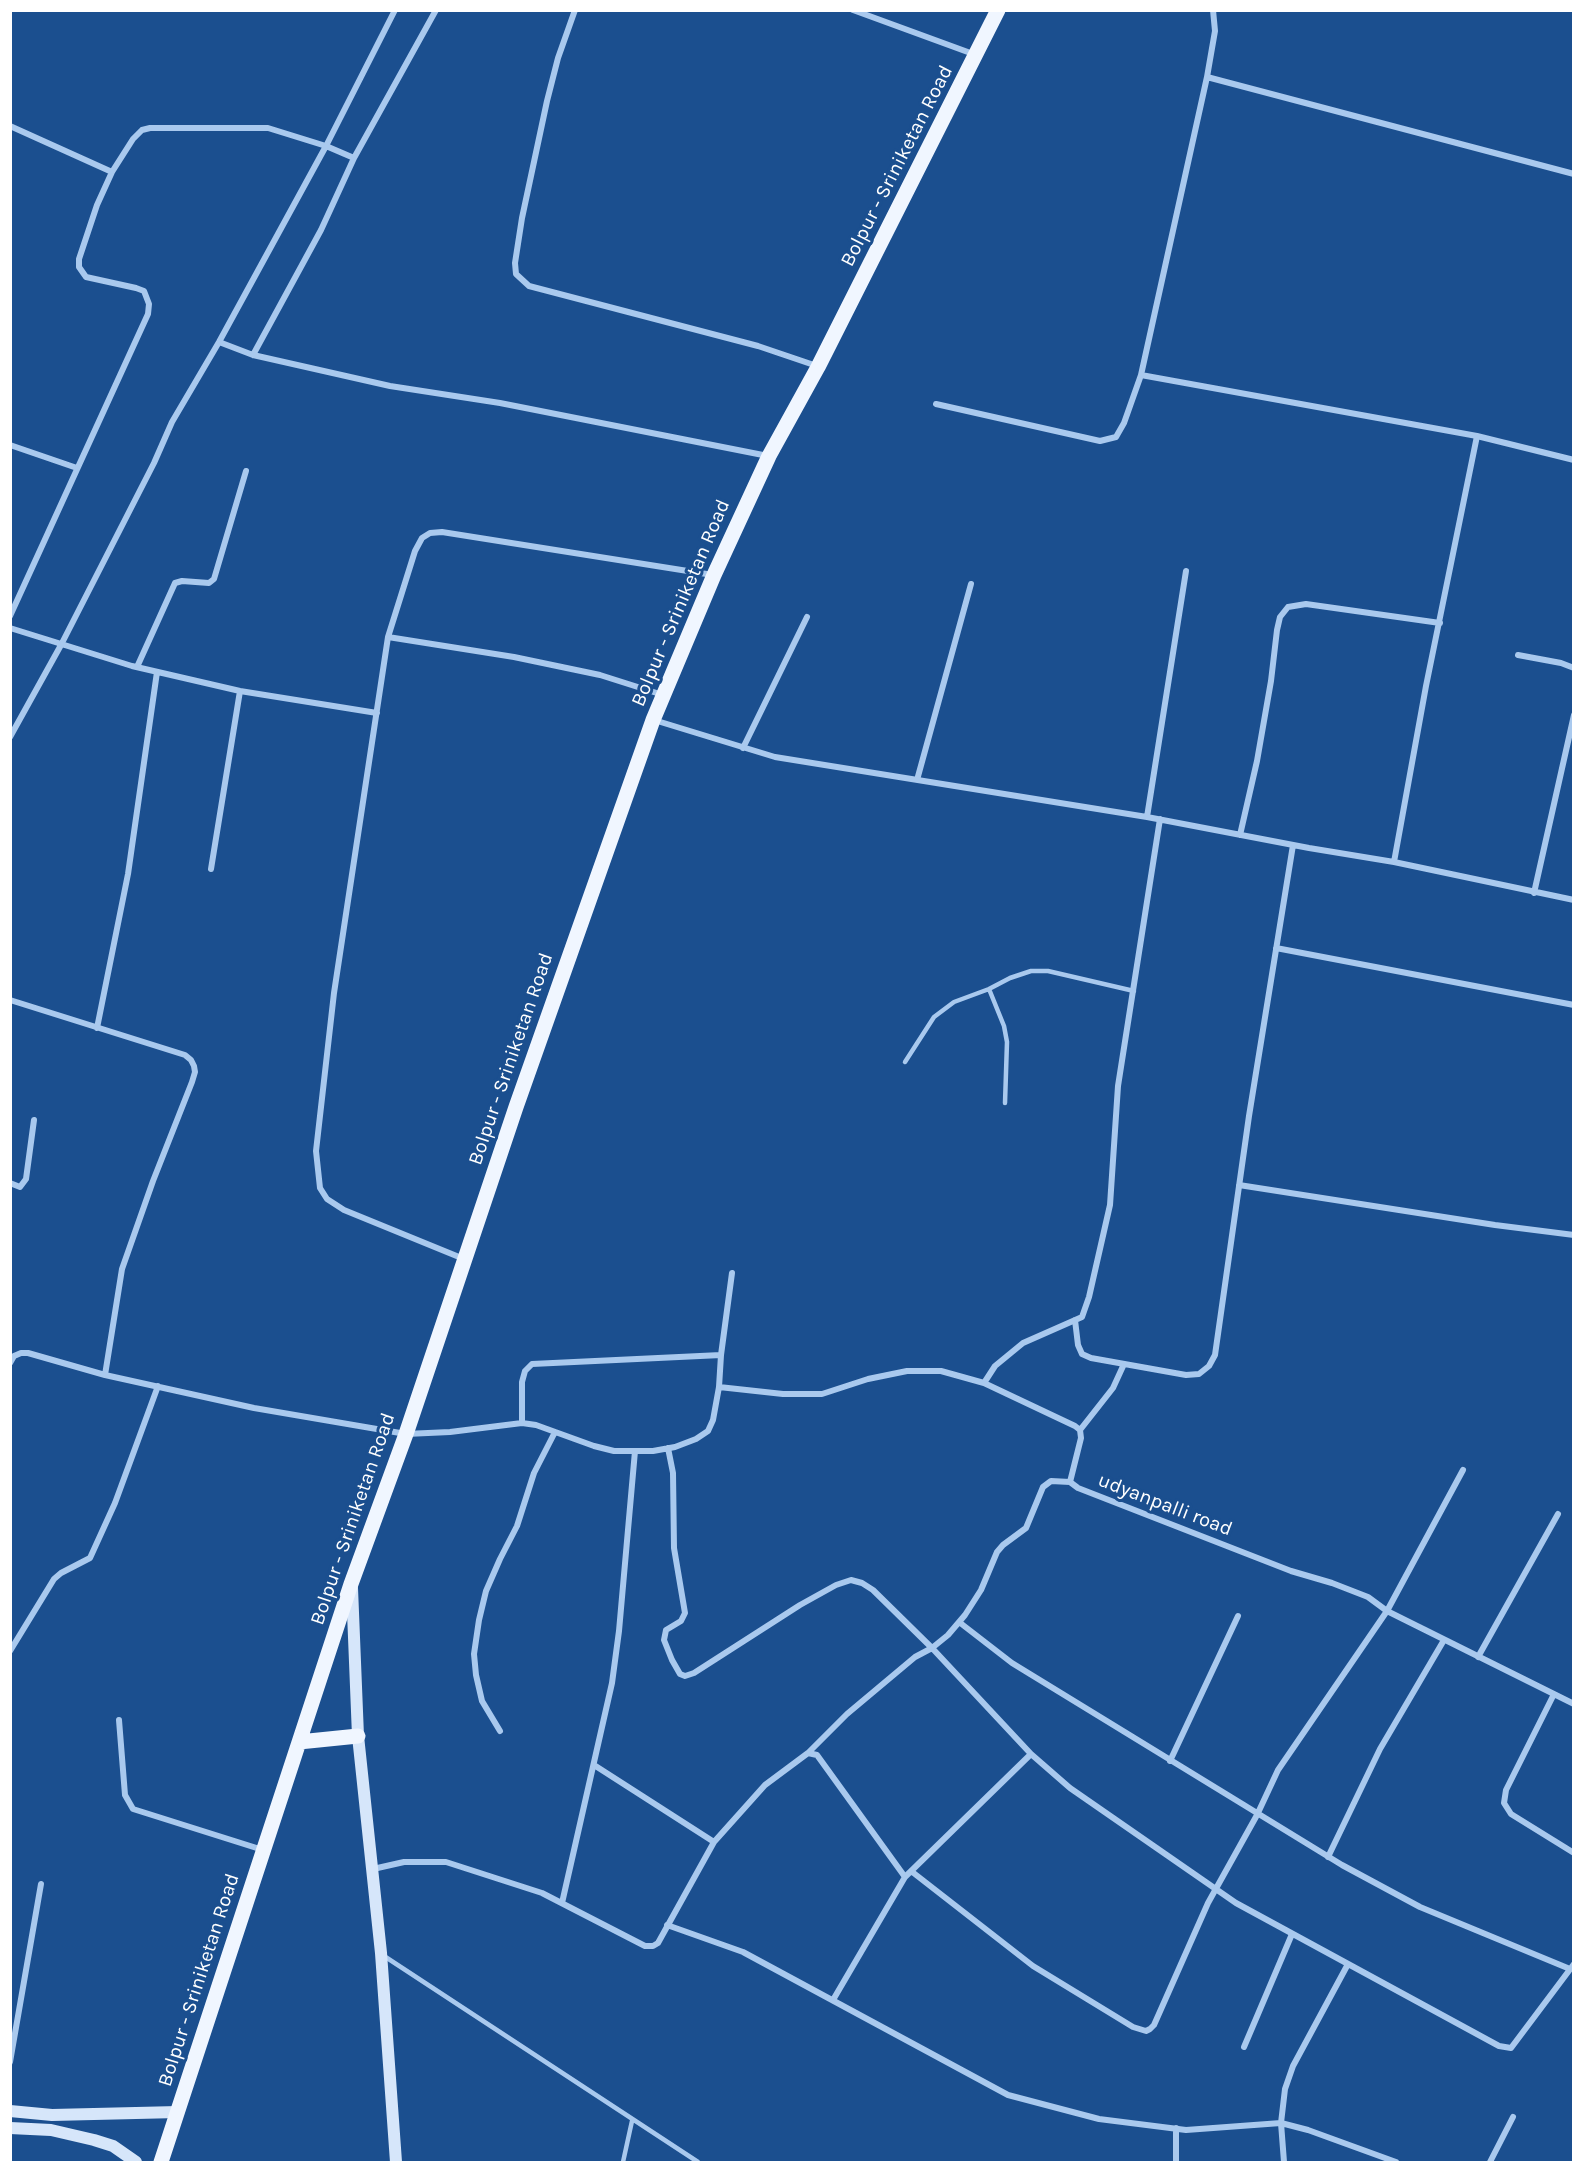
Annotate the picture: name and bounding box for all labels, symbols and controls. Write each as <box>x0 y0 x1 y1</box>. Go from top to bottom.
street label: Bolpur - Sriniketan Road <box>836 61 958 271</box>
street label: Bolpur - Sriniketan Road <box>626 496 736 710</box>
street label: Bolpur - Sriniketan Road <box>463 950 559 1168</box>
street label: Bolpur - Sriniketan Road <box>305 1410 401 1628</box>
street label: udyanpalli road <box>1094 1468 1236 1542</box>
street label: Bolpur - Sriniketan Road <box>153 1870 245 2090</box>

